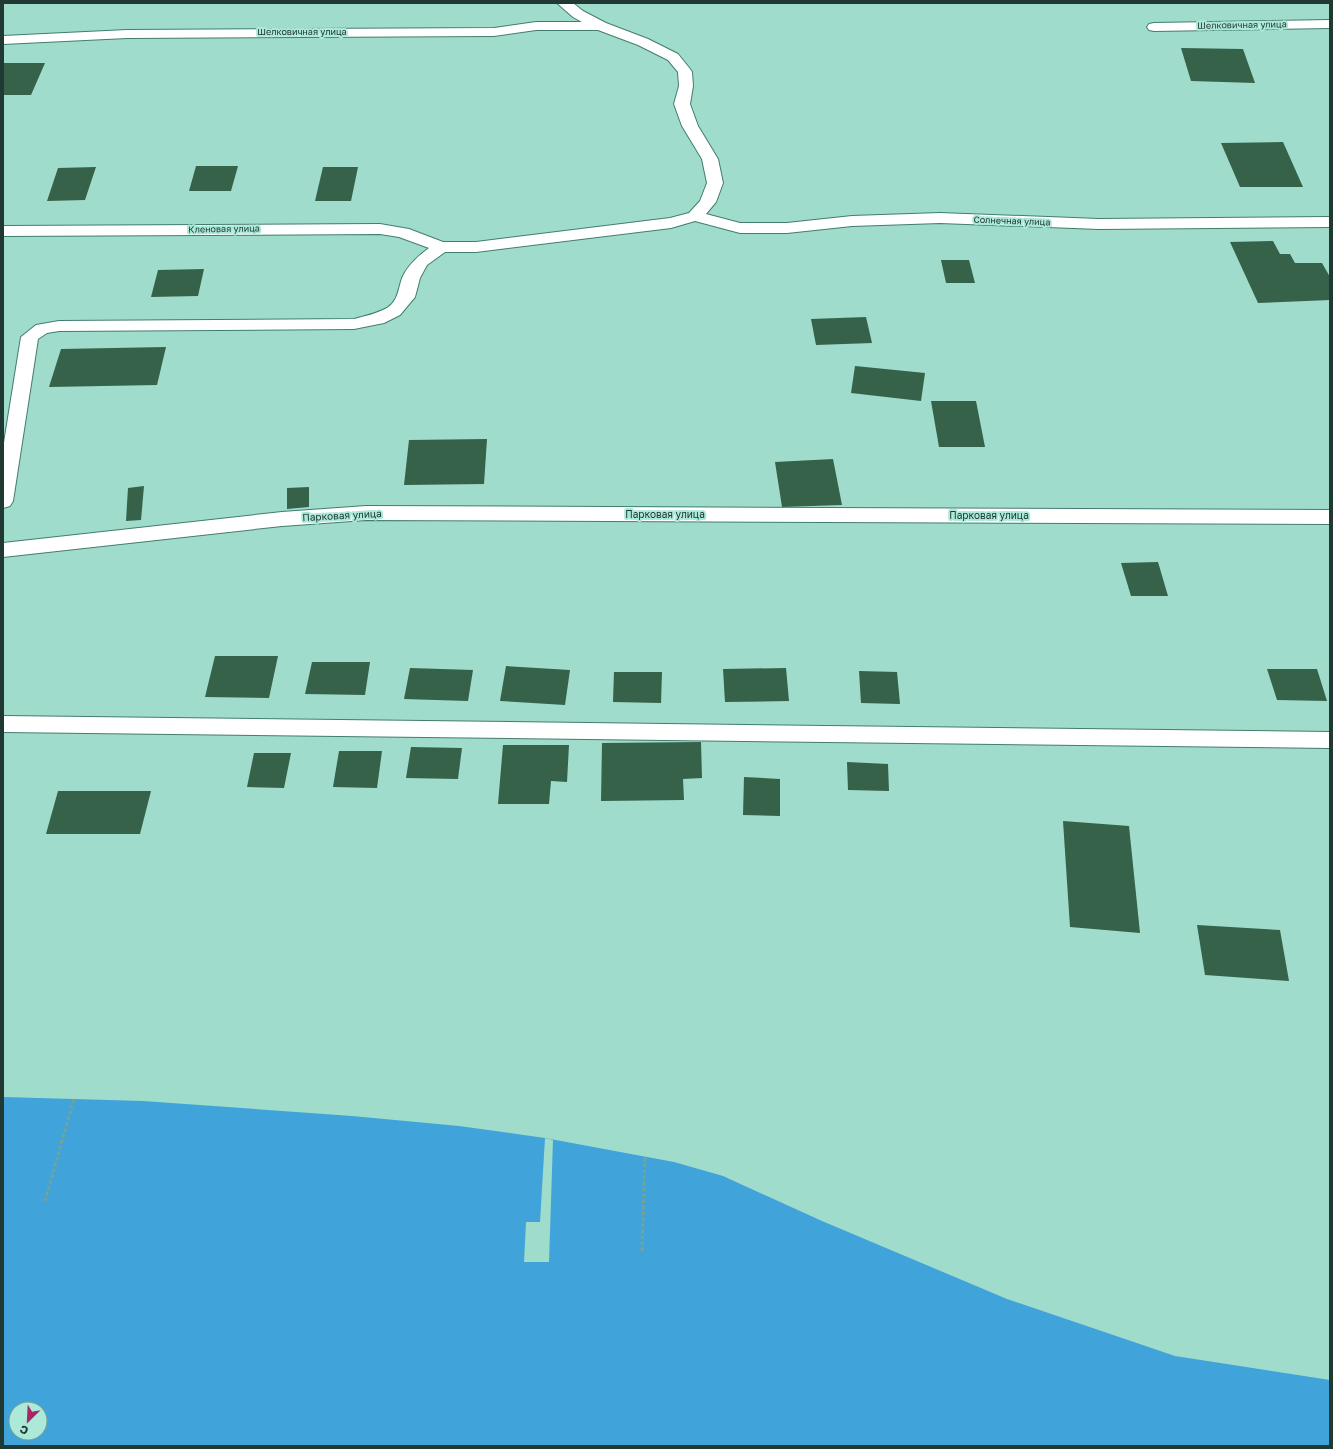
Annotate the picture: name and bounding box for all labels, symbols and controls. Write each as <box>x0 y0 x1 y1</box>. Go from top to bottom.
street label: Шелковичная улица <box>1197 18 1287 31</box>
street label: Шелковичная улица <box>257 26 347 37</box>
street label: Солнечная улица <box>973 214 1051 227</box>
street label: Кленовая улица <box>188 222 260 235</box>
street label: Парковая улица <box>302 507 382 523</box>
street label: Парковая улица <box>625 508 705 520</box>
street label: Парковая улица <box>949 509 1029 521</box>
north arrow <box>8 1401 48 1441</box>
text: С <box>17 1423 30 1438</box>

